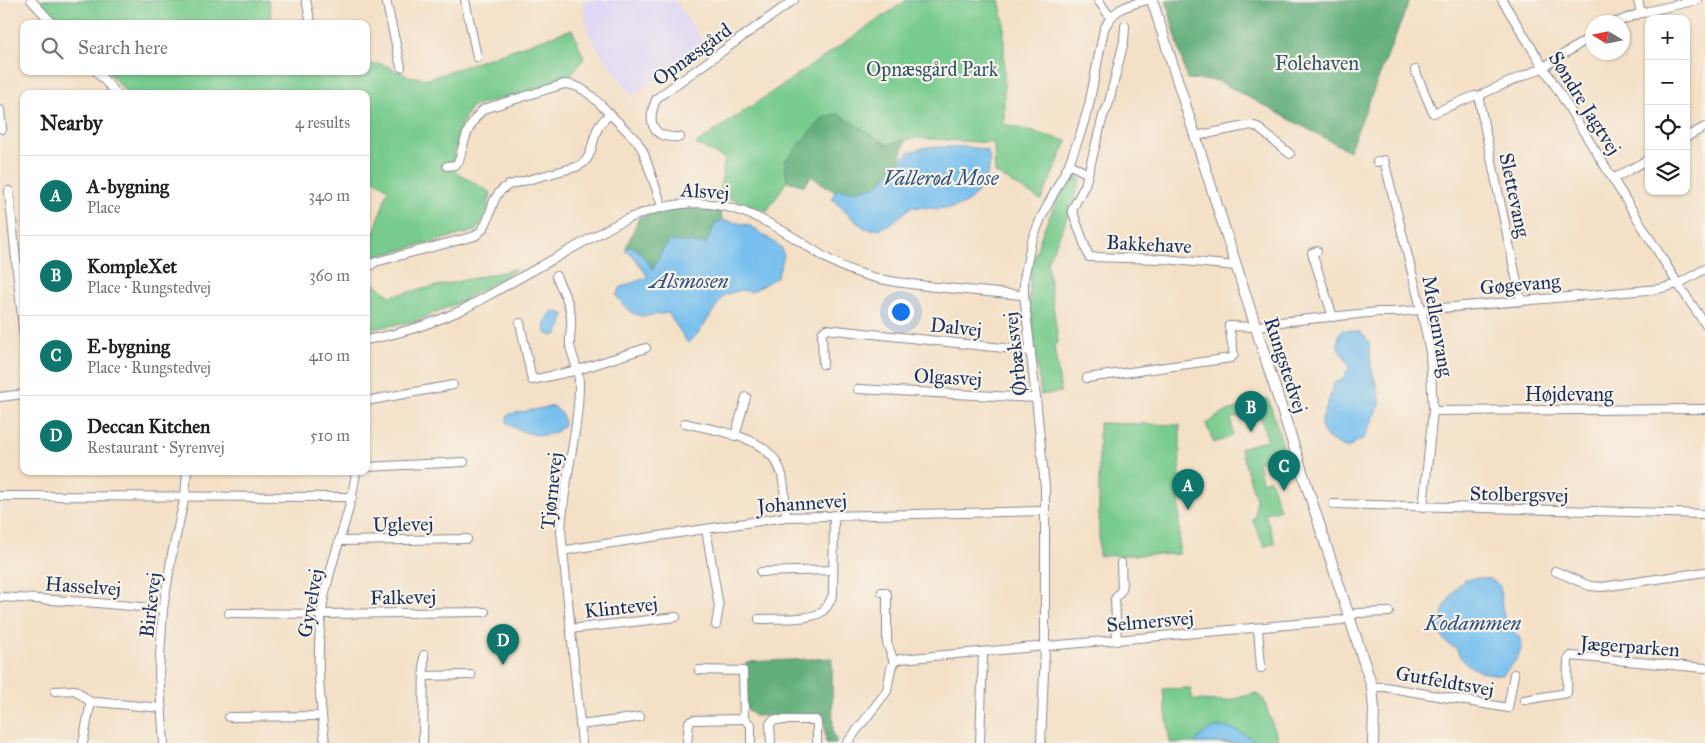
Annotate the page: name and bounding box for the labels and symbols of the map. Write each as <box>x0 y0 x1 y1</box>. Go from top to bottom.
north arrow <box>1585 15 1630 60</box>
street label: Opnæsgård <box>648 17 737 91</box>
street label: Søndre Jagtvej <box>1543 47 1626 160</box>
park label: Folehaven <box>1275 51 1359 75</box>
park label: Opnæsgård Park <box>866 57 999 82</box>
street label: Slettevang <box>1493 151 1536 240</box>
water label: Vallerød Mose <box>884 165 1000 191</box>
street label: Alsvej <box>679 177 730 205</box>
street label: Bakkehave <box>1106 230 1192 258</box>
water label: Alsmosen <box>647 268 729 294</box>
street label: Gøgevang <box>1479 268 1562 300</box>
street label: Mellemvang <box>1416 273 1459 379</box>
your location <box>888 299 914 325</box>
street label: Ørbæksvej <box>998 311 1032 397</box>
street label: Dalvej <box>929 312 983 342</box>
street label: Rungstedvej <box>1258 314 1313 417</box>
street label: Olgasvej <box>913 363 983 392</box>
street label: Højdevang <box>1525 382 1614 407</box>
pin: B <box>1235 391 1267 432</box>
pin: C <box>1268 450 1300 491</box>
street label: Tjørnevej <box>535 451 567 531</box>
pin: A <box>1172 469 1204 510</box>
street label: Stolbergsvej <box>1469 481 1569 508</box>
street label: Johannevej <box>754 488 848 519</box>
street label: Uglevej <box>372 511 434 538</box>
street label: Gyvelvej <box>292 567 328 639</box>
street label: Hasselvej <box>44 571 122 601</box>
street label: Birkevej <box>134 571 166 639</box>
street label: Falkevej <box>370 584 436 610</box>
street label: Klintevej <box>583 591 659 623</box>
street label: Selmersvej <box>1105 605 1195 637</box>
water label: Kodammen <box>1424 610 1521 636</box>
pin: D <box>487 624 519 665</box>
street label: Jægerparken <box>1577 630 1681 662</box>
street label: Gutfeldtsvej <box>1394 661 1496 701</box>

